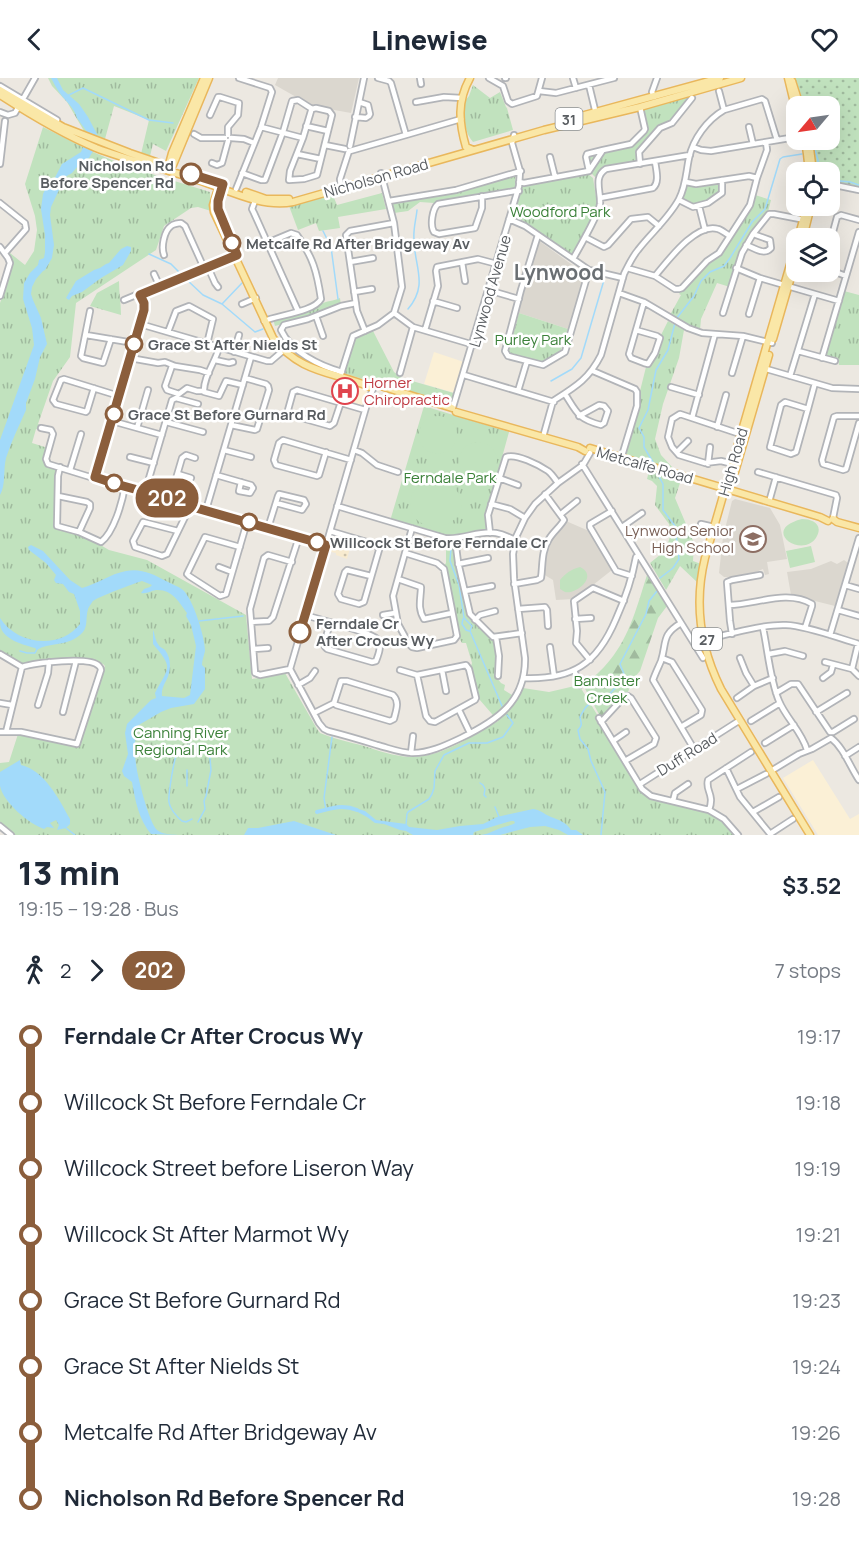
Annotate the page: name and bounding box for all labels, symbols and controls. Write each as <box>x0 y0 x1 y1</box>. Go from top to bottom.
text: Linewise <box>371 21 488 58</box>
icon: back <box>18 23 51 56</box>
icon: heart <box>808 23 841 56</box>
north arrow <box>786 96 840 150</box>
map controls <box>786 96 840 282</box>
road number: 31 <box>556 108 582 130</box>
street label: Nicholson Road <box>321 153 431 203</box>
place label: Nicholson Rd Before Spencer Rd <box>40 155 174 193</box>
button: locate <box>786 162 840 216</box>
marker: Nicholson Rd Before Spencer Rd <box>180 163 202 185</box>
park label: Woodford Park <box>510 201 611 222</box>
button: layers <box>786 228 840 282</box>
street label: Lynwood Avenue <box>464 232 516 350</box>
place label: Metcalfe Rd After Bridgeway Av <box>246 233 470 254</box>
marker: Metcalfe Rd After Bridgeway Av <box>223 234 241 252</box>
district label: Lynwood <box>514 258 604 286</box>
park label: Purley Park <box>495 329 572 350</box>
place label: Grace St After Nields St <box>148 334 318 355</box>
marker: Grace St After Nields St <box>125 335 143 353</box>
place label: Horner Chiropractic <box>364 372 450 410</box>
hospital icon: Horner Chiropractic <box>330 376 360 406</box>
place label: Grace St Before Gurnard Rd <box>128 404 326 425</box>
marker: Grace St Before Gurnard Rd <box>105 405 123 423</box>
street label: High Road <box>713 425 753 499</box>
street label: Metcalfe Road <box>594 441 696 489</box>
park label: Ferndale Park <box>404 467 497 488</box>
unlabelled marker <box>105 474 123 492</box>
line badge: 202 <box>132 478 201 518</box>
text: 202 <box>148 484 186 512</box>
unlabelled marker <box>240 513 258 531</box>
place label: Lynwood Senior High School <box>625 520 735 558</box>
school or university icon: Lynwood Senior High School <box>738 524 768 554</box>
place label: Willcock St Before Ferndale Cr <box>330 532 548 553</box>
marker: Willcock St Before Ferndale Cr <box>308 533 326 551</box>
place label: Ferndale Cr After Crocus Wy <box>316 613 434 651</box>
marker: Ferndale Cr After Crocus Wy <box>289 621 311 643</box>
road number: 27 <box>692 628 722 650</box>
park label: Bannister Creek <box>574 670 641 708</box>
park label: Canning River Regional Park <box>133 722 229 760</box>
street label: Duff Road <box>653 727 721 781</box>
text: 13 min <box>18 850 120 895</box>
text: $3.52 <box>782 871 841 901</box>
text: 19:15 – 19:28 · Bus <box>18 895 179 922</box>
icon: walk <box>18 954 51 987</box>
icon: forward <box>80 954 113 987</box>
text: 202 <box>134 956 173 984</box>
text: 2 <box>60 957 71 984</box>
text: 7 stops <box>775 957 841 984</box>
text: Ferndale Cr After Crocus Wy <box>64 1021 363 1051</box>
text: 19:17 <box>797 1023 841 1050</box>
text: Willcock St Before Ferndale Cr <box>64 1087 366 1117</box>
text: 19:18 <box>795 1089 841 1116</box>
text: Willcock Street before Liseron Way <box>64 1153 414 1183</box>
text: 19:19 <box>795 1155 841 1182</box>
text: Willcock St After Marmot Wy <box>64 1219 349 1249</box>
text: 19:21 <box>796 1221 841 1248</box>
text: Grace St Before Gurnard Rd <box>64 1285 341 1315</box>
text: 19:23 <box>792 1287 841 1314</box>
text: Grace St After Nields St <box>64 1351 299 1381</box>
text: 19:24 <box>792 1353 841 1380</box>
text: Metcalfe Rd After Bridgeway Av <box>64 1417 377 1447</box>
text: 19:26 <box>791 1419 841 1446</box>
text: Nicholson Rd Before Spencer Rd <box>64 1483 404 1513</box>
text: 19:28 <box>792 1485 841 1512</box>

